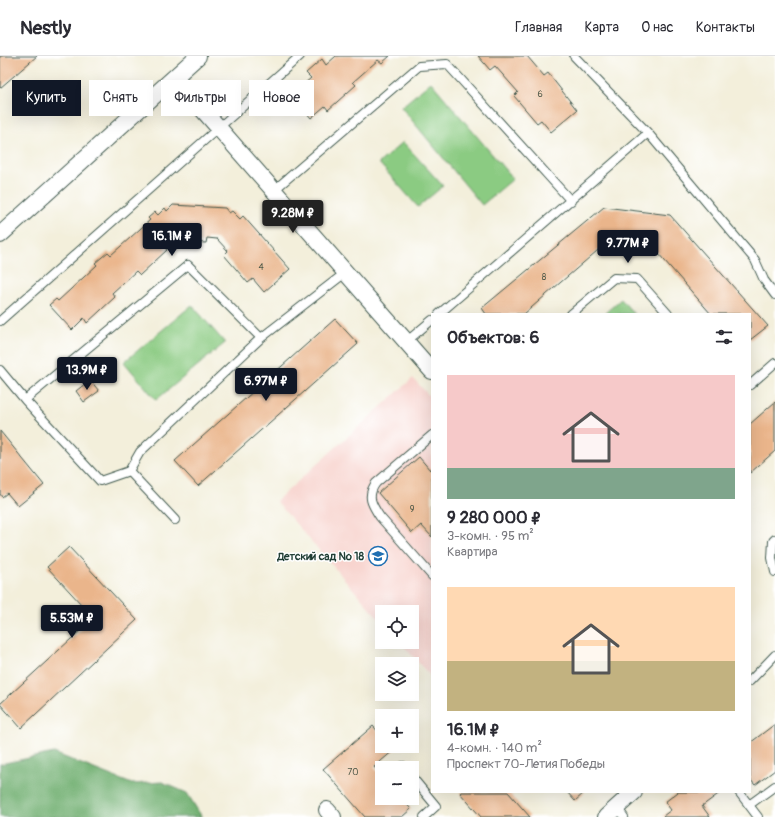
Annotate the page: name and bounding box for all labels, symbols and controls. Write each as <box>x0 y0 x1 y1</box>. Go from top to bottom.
text: Nestly <box>20 16 71 40</box>
text: Главная <box>515 19 562 36</box>
text: Карта <box>584 19 619 36</box>
text: О нас <box>641 19 674 36</box>
text: Контакты <box>696 19 755 36</box>
chip: Купить <box>12 80 81 116</box>
chip: Снять <box>89 80 153 116</box>
chip: Фильтры <box>161 80 241 116</box>
chip: Новое <box>249 80 314 116</box>
house number: 6 <box>537 89 543 100</box>
pin: 9.28M ₽ <box>256 200 330 234</box>
text: 9.28M ₽ <box>271 205 315 221</box>
pin: 16.1M ₽ <box>135 223 209 257</box>
text: 16.1M ₽ <box>152 228 192 244</box>
pin: 9.77M ₽ <box>591 230 665 264</box>
text: 9.77M ₽ <box>606 235 650 251</box>
house number: 4 <box>258 262 264 273</box>
house number: 8 <box>542 272 547 283</box>
icon: filters <box>713 326 735 348</box>
text: Объектов: 6 <box>447 327 539 348</box>
pin: 13.9M ₽ <box>50 357 124 391</box>
text: 13.9M ₽ <box>66 362 108 378</box>
pin: 6.97M ₽ <box>229 368 303 402</box>
text: 6.97M ₽ <box>244 373 288 389</box>
icon: home <box>555 401 627 473</box>
house number: 9 <box>410 504 415 515</box>
text: 9 280 000 ₽ <box>447 507 542 528</box>
text: 3-комн. · 95 m² <box>447 528 534 544</box>
text: Квартира <box>447 544 498 560</box>
school or university icon: Детский сад № 18 <box>367 545 389 567</box>
place label: Детский сад № 18 <box>276 550 364 563</box>
pin: 5.53M ₽ <box>35 605 109 639</box>
map controls <box>375 605 419 805</box>
button: locate <box>375 605 419 649</box>
text: 5.53M ₽ <box>50 610 94 626</box>
icon: home <box>555 613 627 685</box>
button: layers <box>375 657 419 701</box>
button: + <box>375 709 419 753</box>
text: 16.1M ₽ <box>447 719 500 740</box>
text: 4-комн. · 140 m² <box>447 740 542 756</box>
text: Проспект 70-Летия Победы <box>447 756 605 772</box>
button: − <box>375 761 419 805</box>
house number: 70 <box>348 767 358 778</box>

